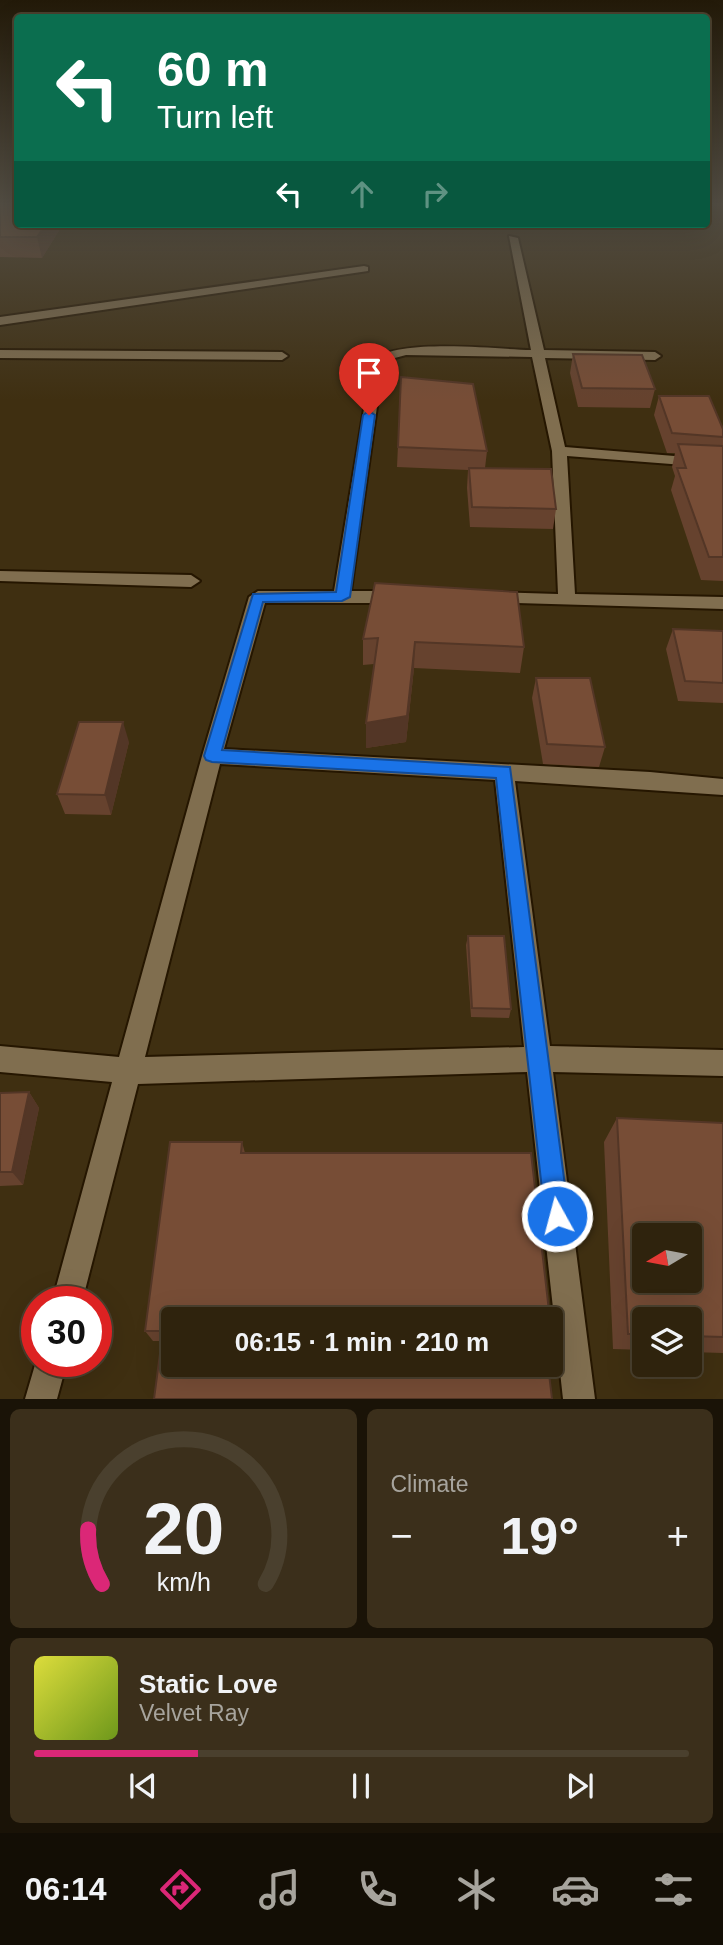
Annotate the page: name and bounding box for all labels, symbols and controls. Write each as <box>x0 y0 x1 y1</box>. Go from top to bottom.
icon: left <box>42 42 133 133</box>
text: 60 m <box>157 42 269 96</box>
text: Turn left <box>157 99 273 135</box>
icon: left <box>270 175 308 213</box>
icon: ahead <box>343 175 381 213</box>
icon: right <box>416 175 454 213</box>
pin <box>339 343 399 415</box>
icon: arrive <box>350 354 388 392</box>
position arrow <box>520 1179 594 1253</box>
north arrow <box>632 1223 702 1293</box>
map controls <box>632 1223 702 1377</box>
speed limit sign: 30 <box>21 1286 112 1377</box>
button: layers <box>632 1307 702 1377</box>
text: 06:15 · 1 min · 210 m <box>235 1327 489 1357</box>
text: Climate <box>391 1471 468 1497</box>
text: 20 <box>143 1489 224 1570</box>
text: 19° <box>500 1507 579 1565</box>
text: − <box>391 1515 413 1557</box>
text: + <box>667 1515 689 1557</box>
text: km/h <box>156 1568 210 1596</box>
text: Static Love <box>139 1669 278 1699</box>
text: Velvet Ray <box>139 1700 249 1726</box>
icon: previous <box>124 1767 162 1805</box>
icon: pause <box>342 1767 380 1805</box>
icon: next <box>561 1767 599 1805</box>
icon: directions <box>156 1865 205 1914</box>
icon: music <box>255 1865 304 1914</box>
icon: phone <box>353 1865 402 1914</box>
icon: climate <box>452 1865 501 1914</box>
icon: car <box>551 1865 600 1914</box>
icon: filters <box>649 1865 698 1914</box>
text: 06:14 <box>25 1871 107 1907</box>

